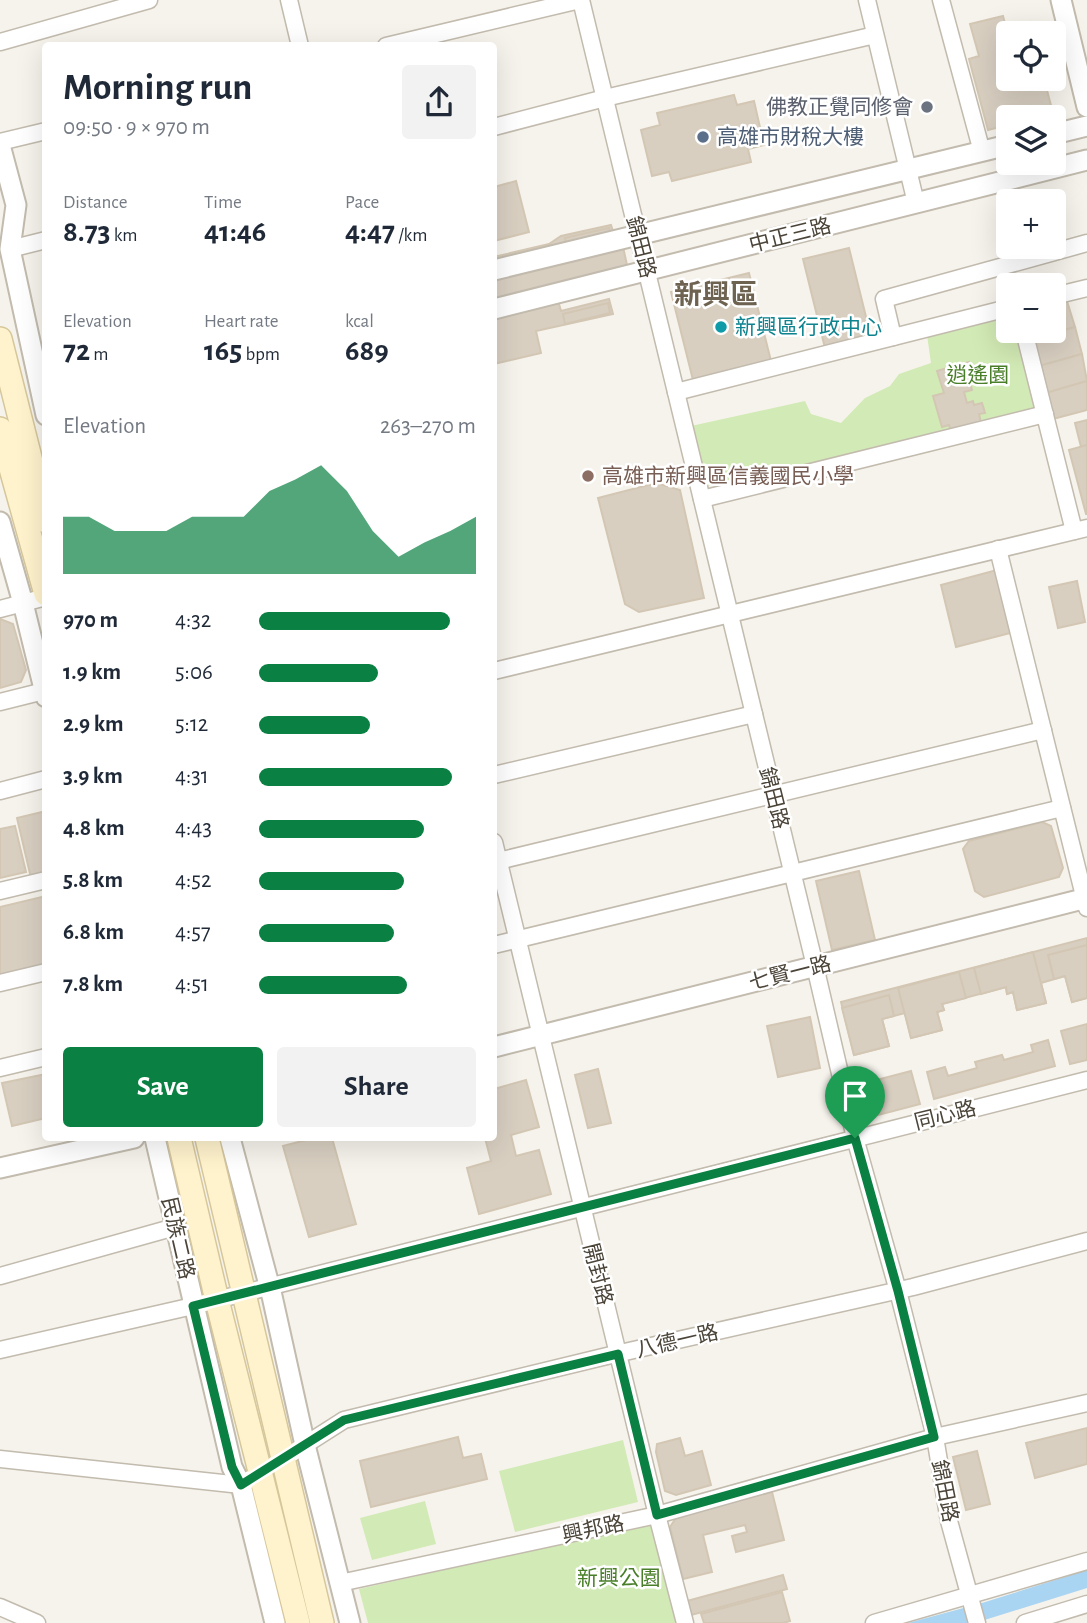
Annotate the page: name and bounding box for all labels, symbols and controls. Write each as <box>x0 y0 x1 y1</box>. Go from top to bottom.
map controls <box>996 21 1066 343</box>
button: locate <box>996 21 1066 91</box>
button: share <box>402 65 476 139</box>
text: Morning run <box>63 69 252 107</box>
place label: 佛教正覺同修會 <box>766 96 913 118</box>
marker: 佛教正覺同修會 <box>919 99 935 115</box>
button: layers <box>996 105 1066 175</box>
text: 09:50 · 9 × 970 m <box>63 116 210 139</box>
place label: 高雄市財稅大樓 <box>717 126 864 148</box>
marker: 高雄市財稅大樓 <box>695 129 711 145</box>
button: + <box>996 189 1066 259</box>
text: Distance <box>63 193 127 212</box>
text: Time <box>204 193 242 212</box>
text: Pace <box>345 193 379 212</box>
street label: 錦田路 <box>623 214 659 280</box>
street label: 中正三路 <box>747 214 833 256</box>
text: 8.73 <box>63 217 111 247</box>
text: 41:46 <box>204 217 266 247</box>
text: 4:47 <box>345 217 395 247</box>
text: km <box>111 226 138 245</box>
text: /km <box>395 226 427 245</box>
button: − <box>996 273 1066 343</box>
district label: 新興區 <box>674 279 758 310</box>
text: Elevation <box>63 312 132 331</box>
text: Heart rate <box>204 312 279 331</box>
text: kcal <box>345 312 374 331</box>
place label: 新興區行政中心 <box>735 316 882 338</box>
marker: 新興區行政中心 <box>713 319 729 335</box>
text: 72 <box>63 336 90 366</box>
text: 165 <box>204 336 242 366</box>
text: 689 <box>345 336 389 366</box>
text: m <box>90 345 108 364</box>
text: bpm <box>242 345 280 364</box>
park label: 逍遙園 <box>947 364 1010 386</box>
text: Elevation <box>63 415 146 438</box>
text: 263–270 m <box>380 415 476 438</box>
place label: 高雄市新興區信義國民小學 <box>602 465 854 487</box>
marker: 高雄市新興區信義國民小學 <box>580 468 596 484</box>
text: 970 m <box>63 609 118 632</box>
text: 4:32 <box>175 609 211 632</box>
text: 1.9 km <box>63 661 121 684</box>
text: 5:06 <box>175 661 213 684</box>
text: 2.9 km <box>63 713 124 736</box>
text: 5:12 <box>175 713 208 736</box>
text: 3.9 km <box>63 765 123 788</box>
text: 4:31 <box>175 765 209 788</box>
street label: 錦田路 <box>756 765 792 831</box>
text: 4.8 km <box>63 817 125 840</box>
text: 4:43 <box>175 817 212 840</box>
text: 5.8 km <box>63 869 123 892</box>
text: 4:52 <box>175 869 211 892</box>
text: 6.8 km <box>63 921 124 944</box>
text: 4:57 <box>175 921 211 944</box>
street label: 七賢一路 <box>747 952 833 994</box>
text: 7.8 km <box>63 973 123 996</box>
text: 4:51 <box>175 973 209 996</box>
button: Save <box>63 1047 263 1127</box>
button: Share <box>277 1047 476 1127</box>
pin <box>825 1066 885 1138</box>
icon: arrive <box>836 1077 874 1115</box>
street label: 同心路 <box>912 1097 978 1133</box>
street label: 民族二路 <box>158 1195 198 1281</box>
street label: 開封路 <box>580 1241 616 1307</box>
street label: 八德一路 <box>634 1321 720 1361</box>
street label: 錦田路 <box>928 1458 962 1524</box>
street label: 興邦路 <box>560 1512 626 1546</box>
park label: 新興公園 <box>577 1567 661 1589</box>

